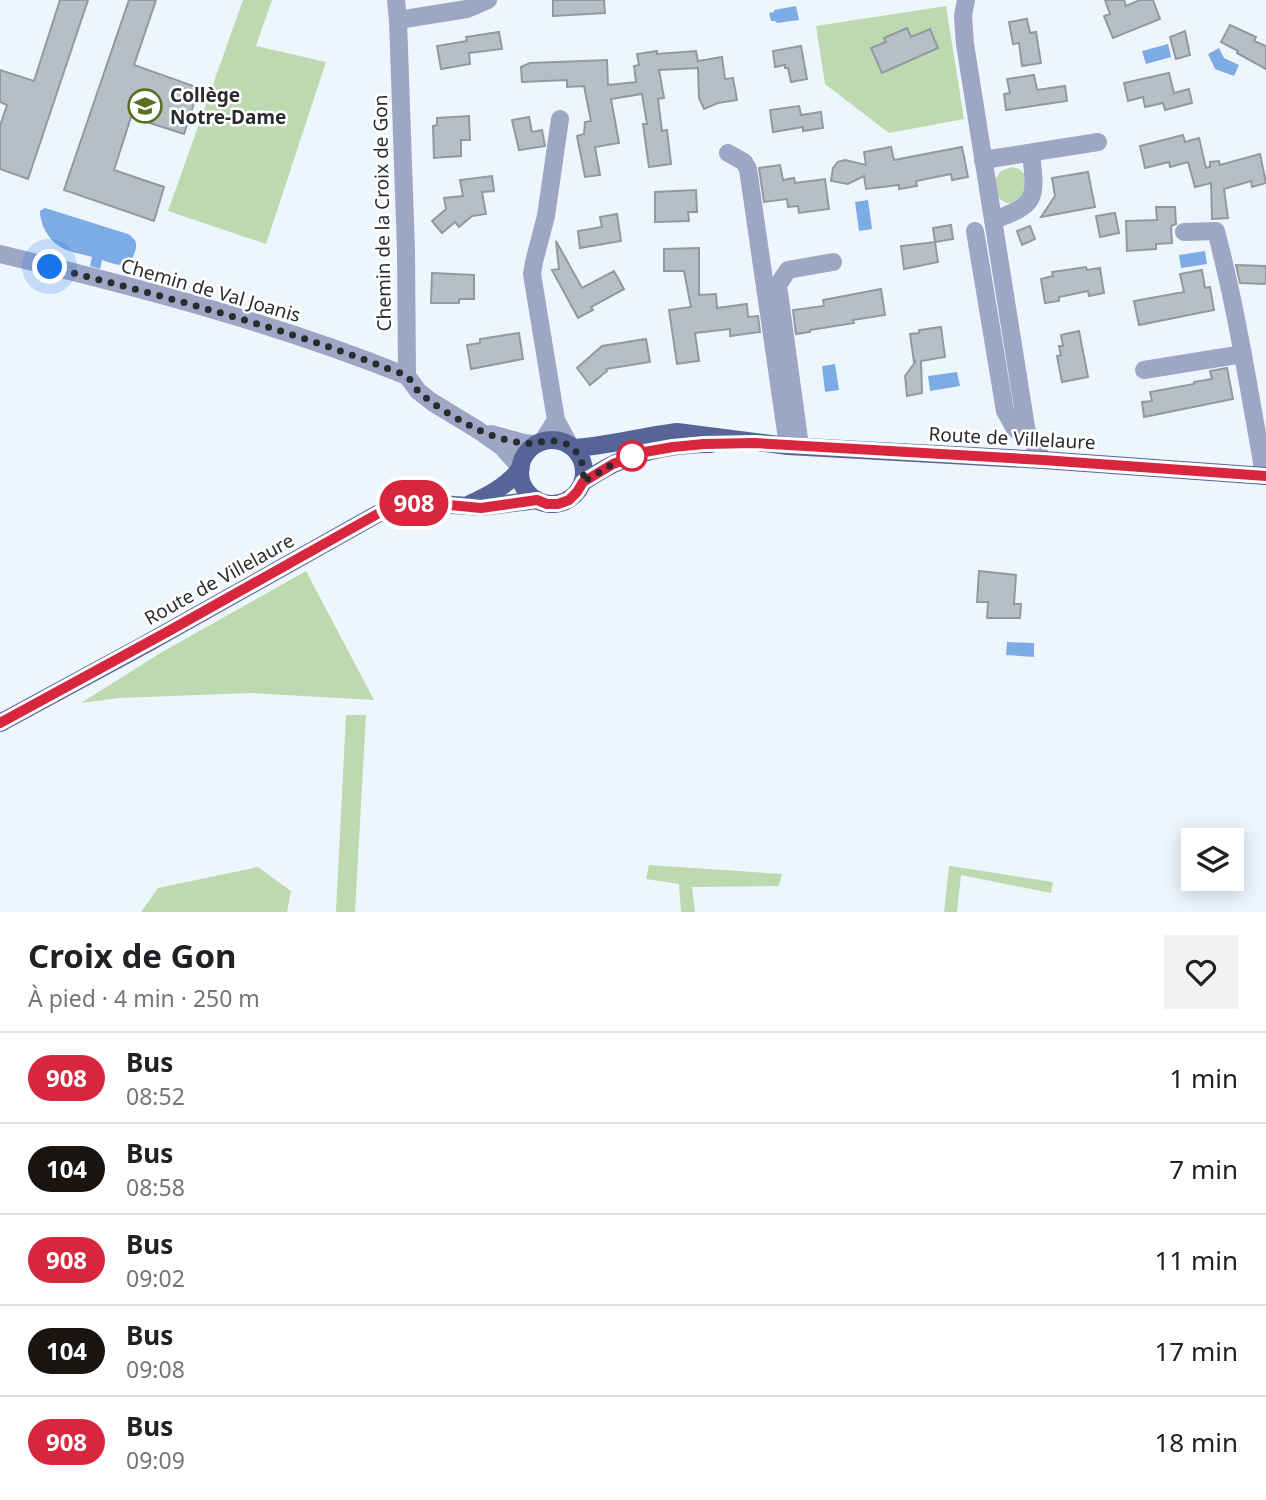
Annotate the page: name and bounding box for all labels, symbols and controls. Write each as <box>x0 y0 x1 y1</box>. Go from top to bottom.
place label: Collège Notre-Dame <box>170 82 286 130</box>
school or university icon: Collège Notre-Dame <box>126 87 164 125</box>
street label: Chemin de la Croix de Gon <box>367 94 397 332</box>
your location <box>32 249 67 284</box>
street label: Chemin de Val Joanis <box>118 252 304 328</box>
street label: Route de Villelaure <box>928 421 1096 455</box>
unlabelled marker <box>617 441 647 471</box>
line badge: 908 <box>374 480 454 526</box>
text: 908 <box>393 486 435 519</box>
street label: Route de Villelaure <box>140 527 298 631</box>
map controls <box>1181 828 1244 891</box>
button: layers <box>1181 828 1244 891</box>
text: Croix de Gon <box>28 933 237 978</box>
button: heart <box>1164 935 1238 1009</box>
text: À pied · 4 min · 250 m <box>28 982 260 1014</box>
text: Bus <box>126 1044 173 1080</box>
text: 1 min <box>1169 1060 1238 1096</box>
text: 908 <box>46 1061 87 1094</box>
text: 08:52 <box>126 1080 185 1112</box>
text: Bus <box>126 1135 173 1171</box>
text: 7 min <box>1169 1151 1238 1187</box>
text: 104 <box>46 1152 87 1185</box>
text: 08:58 <box>126 1171 185 1203</box>
text: Bus <box>126 1226 173 1262</box>
text: 11 min <box>1154 1242 1238 1278</box>
text: 908 <box>46 1243 87 1276</box>
text: 09:02 <box>126 1262 185 1294</box>
text: Bus <box>126 1317 173 1353</box>
text: 17 min <box>1154 1333 1238 1369</box>
text: 104 <box>46 1334 87 1367</box>
text: 09:08 <box>126 1353 185 1385</box>
text: Bus <box>126 1408 173 1444</box>
text: 18 min <box>1154 1424 1238 1460</box>
text: 908 <box>46 1425 87 1458</box>
text: 09:09 <box>126 1444 185 1476</box>

